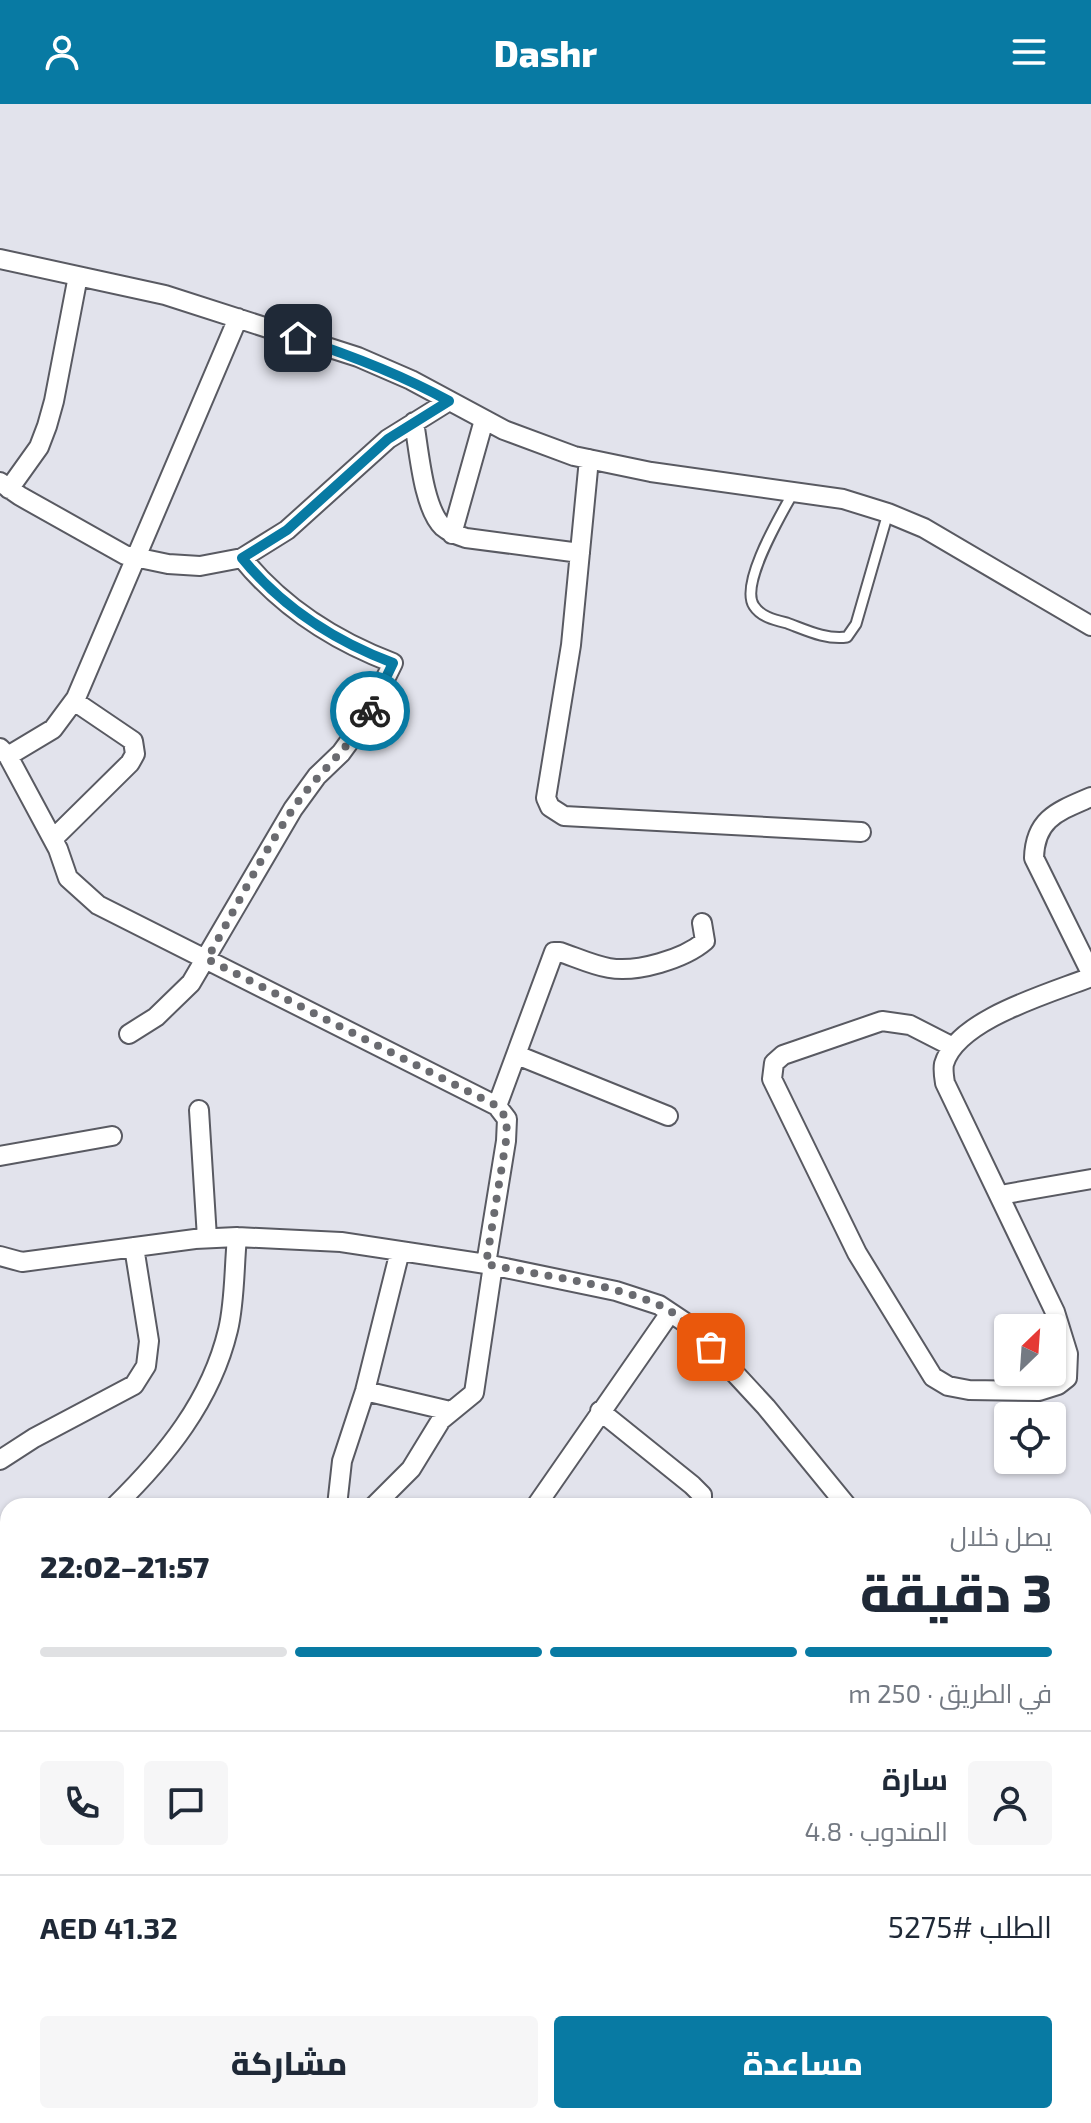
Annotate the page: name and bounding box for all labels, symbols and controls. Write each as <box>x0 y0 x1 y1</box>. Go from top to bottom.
icon: person <box>40 30 84 74</box>
icon: menu <box>1007 30 1051 74</box>
text: Dashr <box>494 31 597 74</box>
pin <box>264 304 332 372</box>
icon: home <box>276 316 320 360</box>
courier <box>330 671 410 751</box>
icon: bike <box>348 689 392 733</box>
pin <box>677 1313 745 1381</box>
north arrow <box>994 1314 1066 1386</box>
map controls <box>994 1314 1066 1474</box>
icon: bag <box>689 1325 733 1369</box>
button: locate <box>994 1402 1066 1474</box>
text: يصل خلال <box>950 1520 1052 1551</box>
text: 21:57–22:02 <box>40 1548 209 1584</box>
text: 3 دقيقة <box>860 1560 1052 1622</box>
text: في الطريق · 250 m <box>848 1677 1052 1708</box>
text: سارة <box>882 1760 948 1796</box>
button: phone <box>40 1761 124 1845</box>
button: chat <box>144 1761 228 1845</box>
button: person <box>968 1761 1052 1845</box>
text: المندوب · 4.8 <box>805 1815 948 1846</box>
text: الطلب #5275 <box>888 1908 1052 1944</box>
text: AED 41.32 <box>40 1909 178 1945</box>
button: مشاركة <box>40 2016 538 2108</box>
button: مساعدة <box>554 2016 1052 2108</box>

